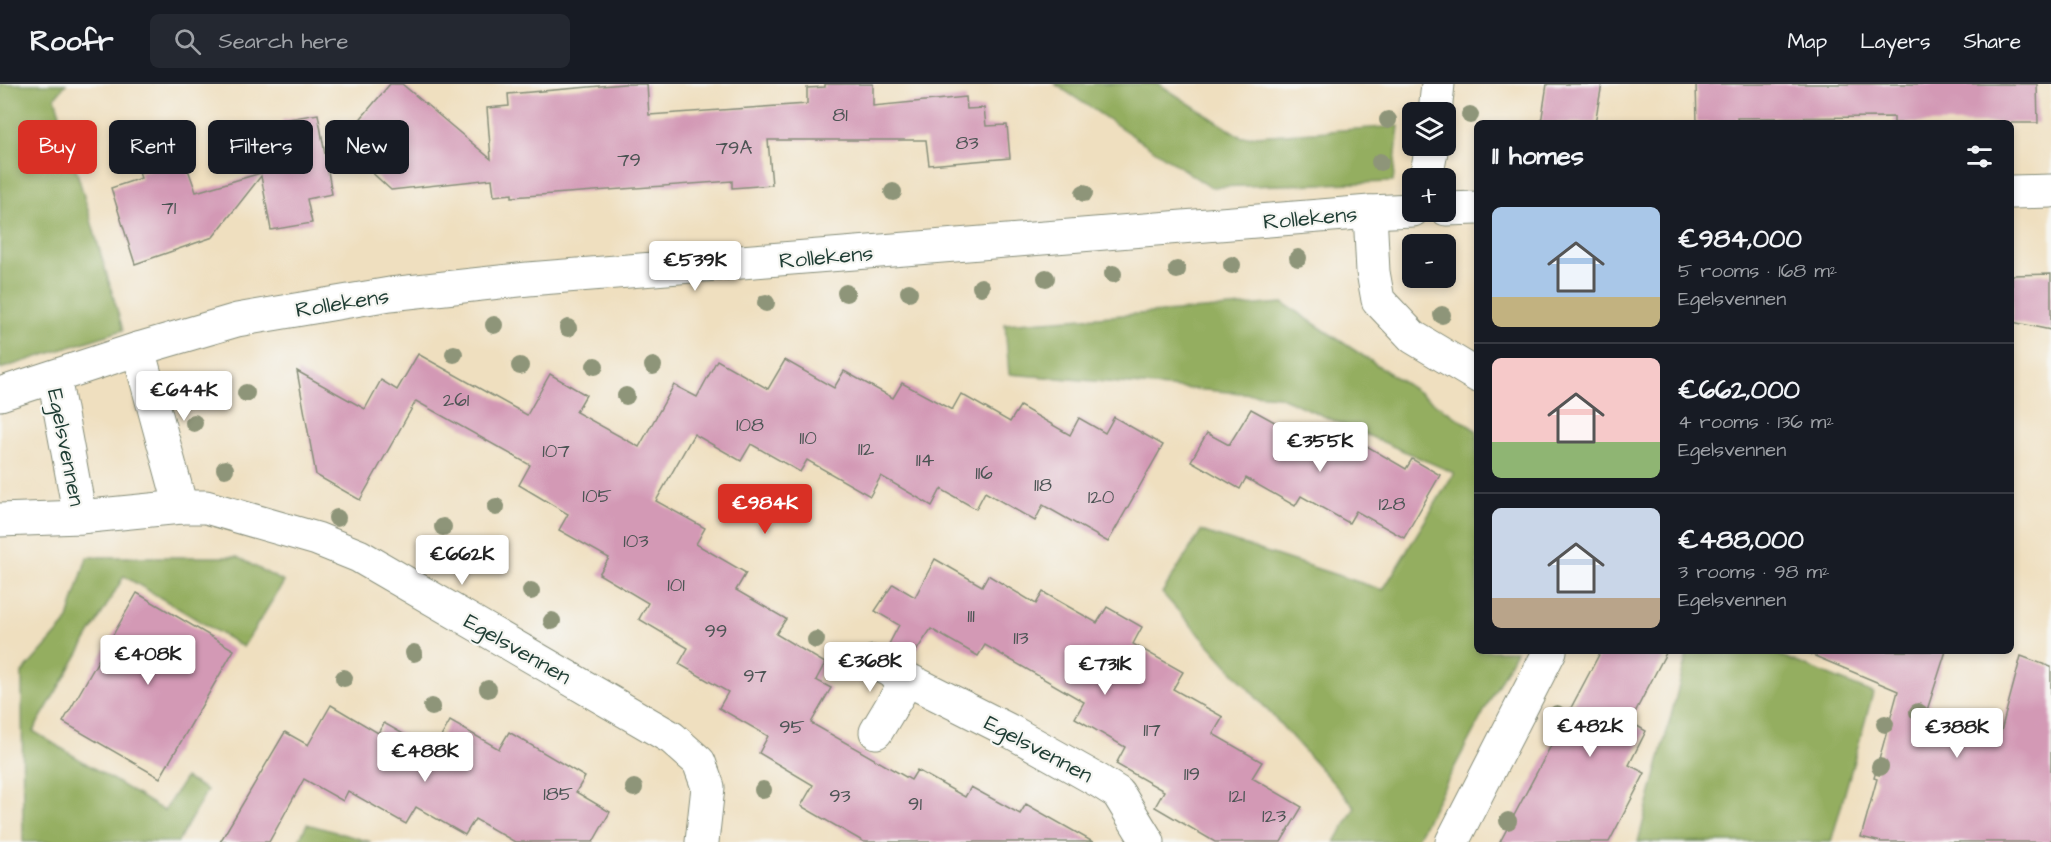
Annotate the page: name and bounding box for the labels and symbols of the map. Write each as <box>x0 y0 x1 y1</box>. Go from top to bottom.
house number: 81 <box>832 101 848 129</box>
house number: 83 <box>955 129 979 157</box>
house number: 79A <box>716 134 752 162</box>
house number: 79 <box>617 146 641 174</box>
house number: 71 <box>162 194 177 222</box>
street label: Rollekens <box>1262 199 1358 238</box>
street label: Rollekens <box>778 238 874 277</box>
pin: €539K <box>653 241 737 292</box>
street label: Rollekens <box>293 281 391 326</box>
pin: €644K <box>142 371 226 422</box>
street label: Egelsvennen <box>38 386 92 509</box>
house number: 261 <box>443 386 470 414</box>
house number: 108 <box>736 411 764 439</box>
pin: €355K <box>1278 422 1362 473</box>
house number: 110 <box>799 424 817 452</box>
house number: 112 <box>858 435 875 463</box>
house number: 107 <box>542 437 570 465</box>
house number: 114 <box>916 446 935 474</box>
house number: 116 <box>975 459 993 487</box>
house number: 118 <box>1034 471 1052 499</box>
house number: 105 <box>582 482 612 510</box>
house number: 120 <box>1088 483 1115 511</box>
pin: €984K <box>723 484 807 535</box>
house number: 128 <box>1379 490 1406 518</box>
house number: 103 <box>623 527 649 555</box>
pin: €662K <box>420 535 504 586</box>
house number: 101 <box>667 571 685 599</box>
house number: 111 <box>967 602 975 630</box>
street label: Egelsvennen <box>457 606 577 693</box>
house number: 99 <box>705 617 727 645</box>
house number: 113 <box>1013 624 1029 652</box>
pin: €408K <box>106 635 190 686</box>
pin: €368K <box>828 642 912 693</box>
pin: €731K <box>1063 645 1147 696</box>
house number: 97 <box>743 662 767 690</box>
pin: €482K <box>1548 707 1632 758</box>
street label: Egelsvennen <box>978 708 1098 792</box>
pin: €388K <box>1915 708 1999 759</box>
house number: 95 <box>779 713 805 741</box>
house number: 117 <box>1143 716 1161 744</box>
pin: €488K <box>383 732 467 783</box>
house number: 119 <box>1184 760 1200 788</box>
house number: 185 <box>543 780 573 808</box>
house number: 93 <box>829 782 851 810</box>
house number: 121 <box>1229 782 1246 810</box>
house number: 91 <box>908 790 922 818</box>
house number: 123 <box>1262 802 1286 830</box>

